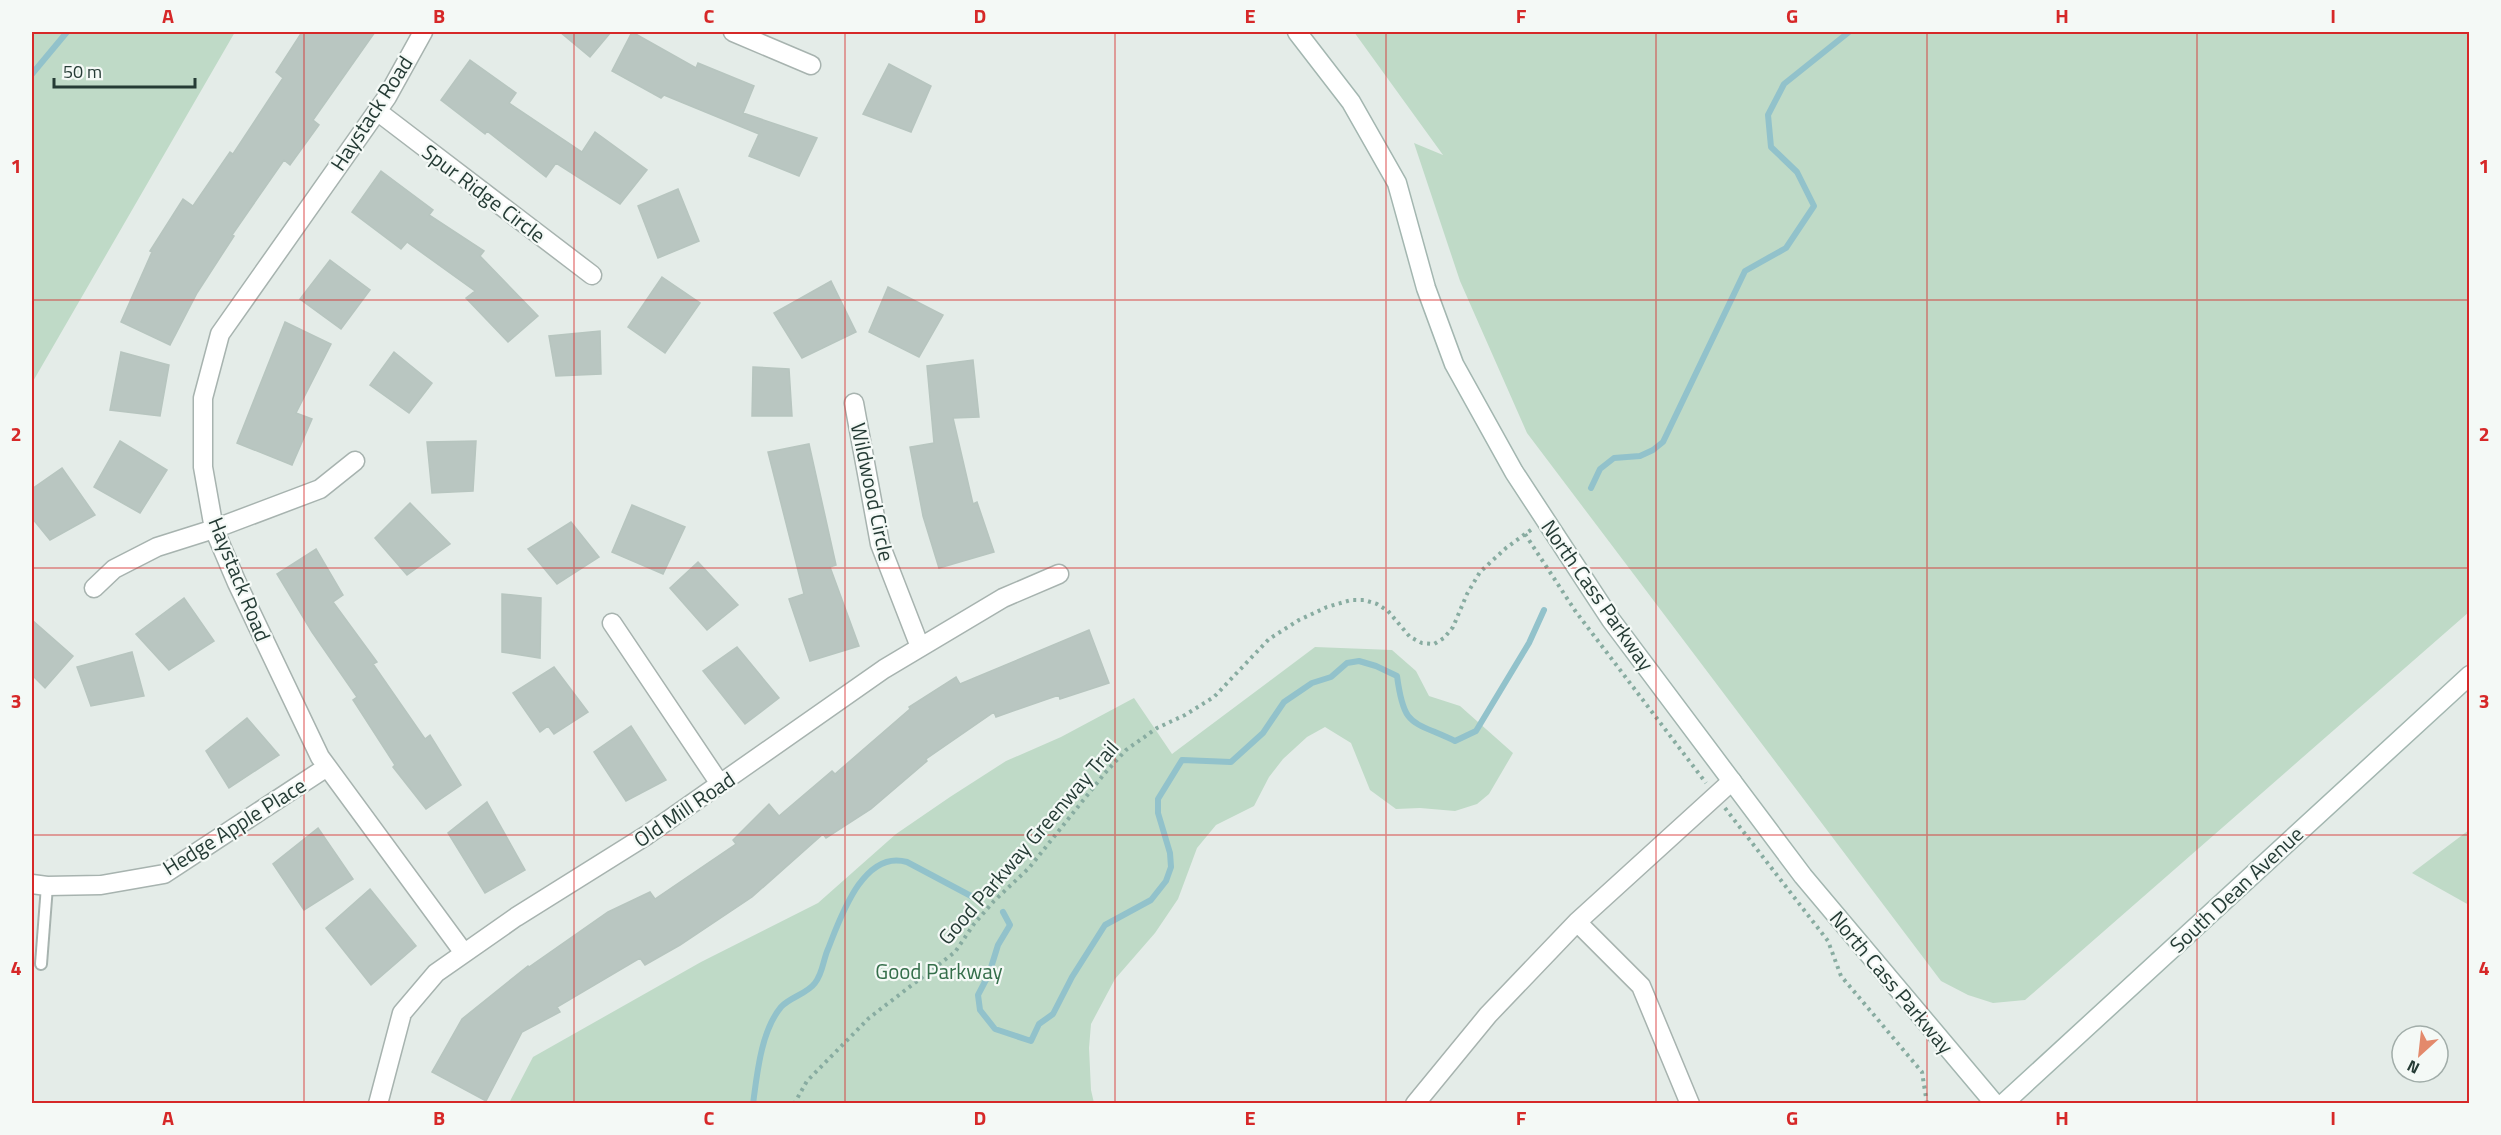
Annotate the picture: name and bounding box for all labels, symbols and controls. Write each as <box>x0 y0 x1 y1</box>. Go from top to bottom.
text: A <box>162 0 174 31</box>
text: B <box>433 0 445 31</box>
text: C <box>704 0 715 31</box>
text: D <box>974 0 986 31</box>
text: E <box>1244 0 1256 31</box>
text: F <box>1516 0 1527 31</box>
text: G <box>1786 0 1798 31</box>
text: H <box>2055 0 2069 31</box>
text: I <box>2330 0 2336 31</box>
street label: Haystack Road <box>322 49 420 177</box>
scale bar <box>54 51 195 89</box>
text: 50 m <box>63 58 102 85</box>
street label: Spur Ridge Circle <box>415 136 553 250</box>
text: 1 <box>10 150 22 181</box>
text: 1 <box>2478 150 2490 181</box>
text: 2 <box>10 418 22 449</box>
text: 2 <box>2478 418 2490 449</box>
street label: Wildwood Circle <box>843 420 903 564</box>
street label: Haystack Road <box>201 512 279 646</box>
street label: North Cass Parkway <box>1534 513 1662 677</box>
text: 3 <box>10 685 22 716</box>
text: 3 <box>2478 685 2490 716</box>
street label: Good Parkway Greenway Trail <box>930 733 1126 951</box>
street label: Old Mill Road <box>627 763 741 855</box>
street label: Hedge Apple Place <box>156 769 312 883</box>
street label: South Dean Avenue <box>2162 818 2310 960</box>
street label: North Cass Parkway <box>1822 903 1962 1061</box>
text: 4 <box>10 952 22 983</box>
text: 4 <box>2478 952 2490 983</box>
park label: Good Parkway <box>875 955 1003 987</box>
north arrow <box>2390 1024 2450 1084</box>
text: N <box>2403 1054 2424 1081</box>
text: A <box>162 1102 174 1133</box>
text: B <box>433 1102 445 1133</box>
text: C <box>704 1102 715 1133</box>
text: D <box>974 1102 986 1133</box>
text: E <box>1244 1102 1256 1133</box>
text: F <box>1516 1102 1527 1133</box>
text: G <box>1786 1102 1798 1133</box>
text: H <box>2055 1102 2069 1133</box>
text: I <box>2330 1102 2336 1133</box>

